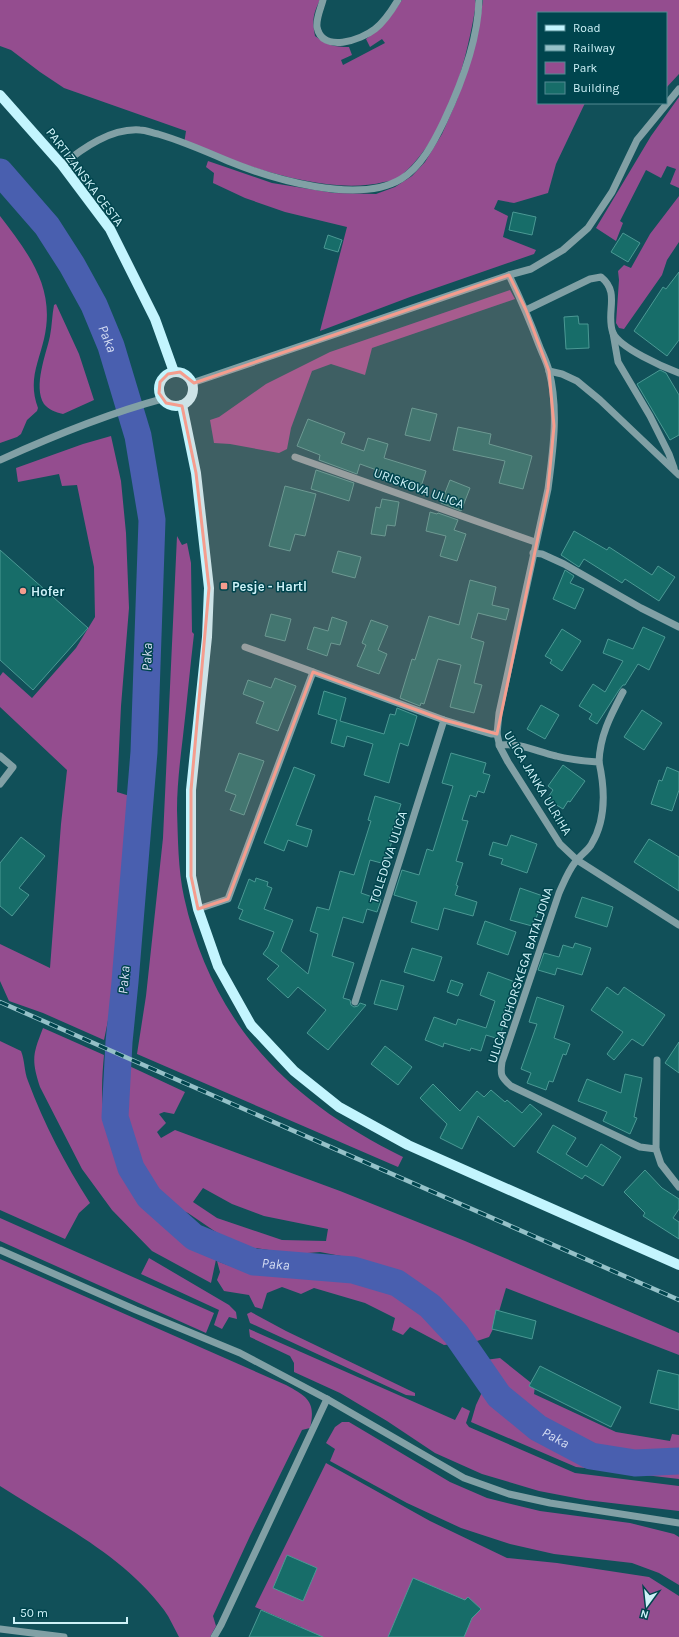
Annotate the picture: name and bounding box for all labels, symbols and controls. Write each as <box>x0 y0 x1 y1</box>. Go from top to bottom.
legend <box>537 12 667 104</box>
text: Road <box>573 21 601 35</box>
text: Railway <box>573 41 615 55</box>
text: Park <box>573 61 598 75</box>
text: Building <box>573 81 620 95</box>
street label: PARTIZANSKA CESTA <box>43 125 127 230</box>
water label: Paka <box>95 322 121 354</box>
street label: URISKOVA ULICA <box>372 465 467 512</box>
place label: Pesje - Hartl <box>232 579 307 594</box>
marker: Pesje - Hartl <box>219 581 229 591</box>
place label: Hofer <box>31 584 65 599</box>
marker: Hofer <box>18 586 28 596</box>
water label: Paka <box>138 643 156 671</box>
street label: ULICA JANKA ULRIHA <box>501 728 575 838</box>
street label: TOLEDOVA ULICA <box>366 808 410 905</box>
street label: ULICA POHORSKEGA BATALJONA <box>484 885 556 1065</box>
water label: Paka <box>114 965 134 995</box>
water label: Paka <box>261 1254 291 1273</box>
water label: Paka <box>539 1423 572 1452</box>
north arrow <box>627 1585 667 1625</box>
scale bar <box>14 1599 127 1625</box>
text: 50 m <box>20 1606 48 1620</box>
text: N <box>639 1607 650 1621</box>

